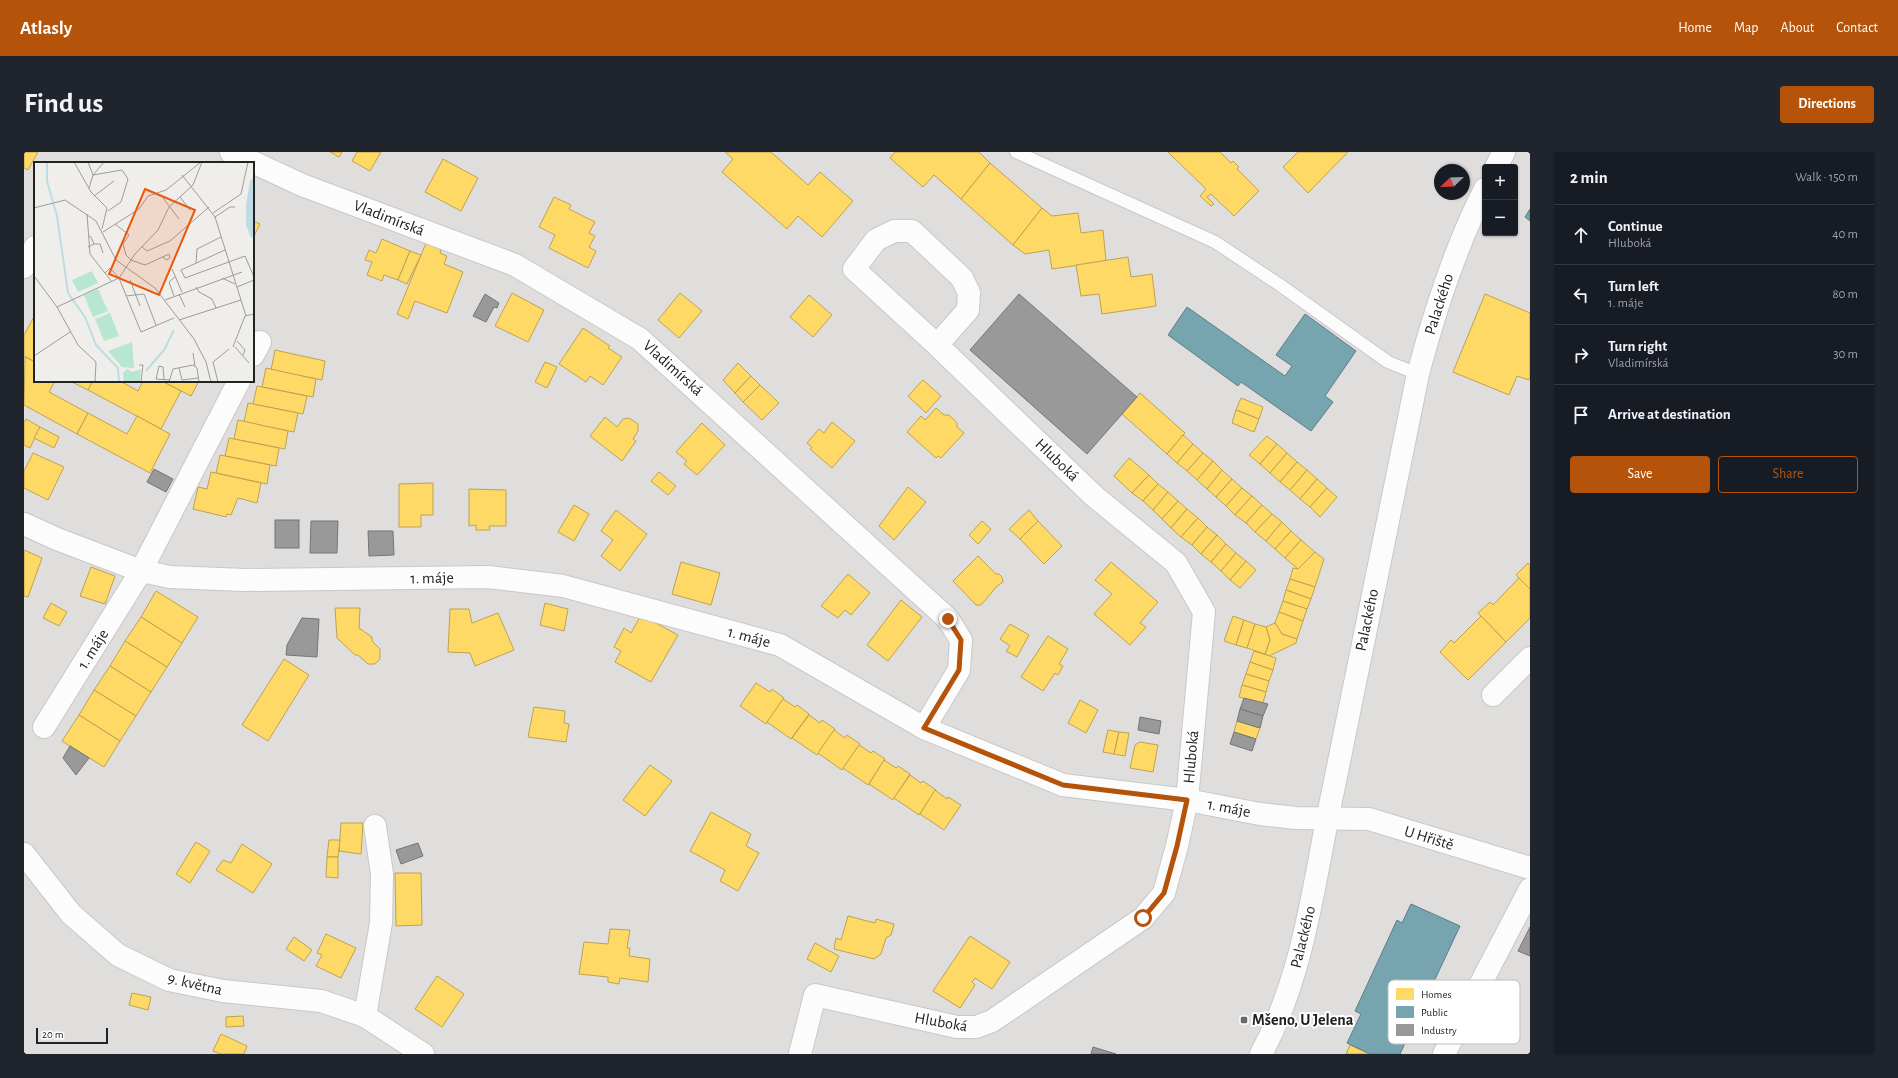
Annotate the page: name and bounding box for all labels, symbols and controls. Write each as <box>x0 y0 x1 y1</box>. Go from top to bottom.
text: Atlasly <box>20 19 72 38</box>
text: Home <box>1678 21 1712 35</box>
text: Map <box>1734 21 1758 35</box>
text: About <box>1780 21 1814 35</box>
text: Contact <box>1836 21 1878 35</box>
button: Directions <box>1780 86 1874 123</box>
text: Find us <box>24 90 103 118</box>
inset map <box>34 162 254 382</box>
north arrow <box>1434 164 1470 200</box>
map controls <box>1482 164 1518 236</box>
button: + <box>1482 164 1518 200</box>
text: 2 min <box>1570 169 1608 186</box>
text: Walk · 150 m <box>1795 171 1858 184</box>
street label: Vladimírská <box>351 197 427 239</box>
button: − <box>1482 200 1518 236</box>
text: Continue <box>1608 219 1663 234</box>
icon: ahead <box>1570 224 1592 246</box>
text: 40 m <box>1832 228 1858 241</box>
text: Hluboká <box>1608 237 1651 250</box>
street label: Palackého <box>1422 271 1456 337</box>
text: Turn left <box>1608 279 1659 294</box>
icon: left <box>1570 284 1592 306</box>
text: 80 m <box>1832 288 1858 301</box>
text: 1. máje <box>1608 297 1643 310</box>
street label: Vladimírská <box>640 337 706 399</box>
text: Turn right <box>1608 339 1667 354</box>
icon: right <box>1570 344 1592 366</box>
text: 30 m <box>1833 348 1858 361</box>
text: Vladimírská <box>1608 357 1669 370</box>
icon: arrive <box>1570 404 1592 426</box>
text: Arrive at destination <box>1608 407 1731 422</box>
street label: Hluboká <box>1032 436 1082 484</box>
button: Save <box>1570 456 1710 493</box>
button: Share <box>1718 456 1858 493</box>
street label: 1. máje <box>410 570 454 587</box>
street label: Palackého <box>1353 587 1381 653</box>
route end <box>939 610 957 628</box>
street label: 1. máje <box>726 624 772 651</box>
street label: 1. máje <box>75 626 112 672</box>
street label: Hluboká <box>1181 730 1201 784</box>
street label: 1. máje <box>1206 796 1252 821</box>
street label: U Hřiště <box>1402 823 1456 853</box>
street label: Palackého <box>1288 904 1318 970</box>
route start <box>1134 909 1152 927</box>
street label: 9. května <box>166 970 224 998</box>
legend <box>1388 980 1520 1044</box>
text: Homes <box>1421 989 1452 1000</box>
text: Public <box>1421 1007 1448 1018</box>
street label: Hluboká <box>913 1009 969 1035</box>
place label: Mšeno, U Jelena <box>1252 1012 1354 1028</box>
marker: Mšeno, U Jelena <box>1239 1015 1249 1025</box>
text: Industry <box>1421 1025 1457 1036</box>
scale bar <box>36 1026 108 1045</box>
text: 20 m <box>42 1029 63 1040</box>

